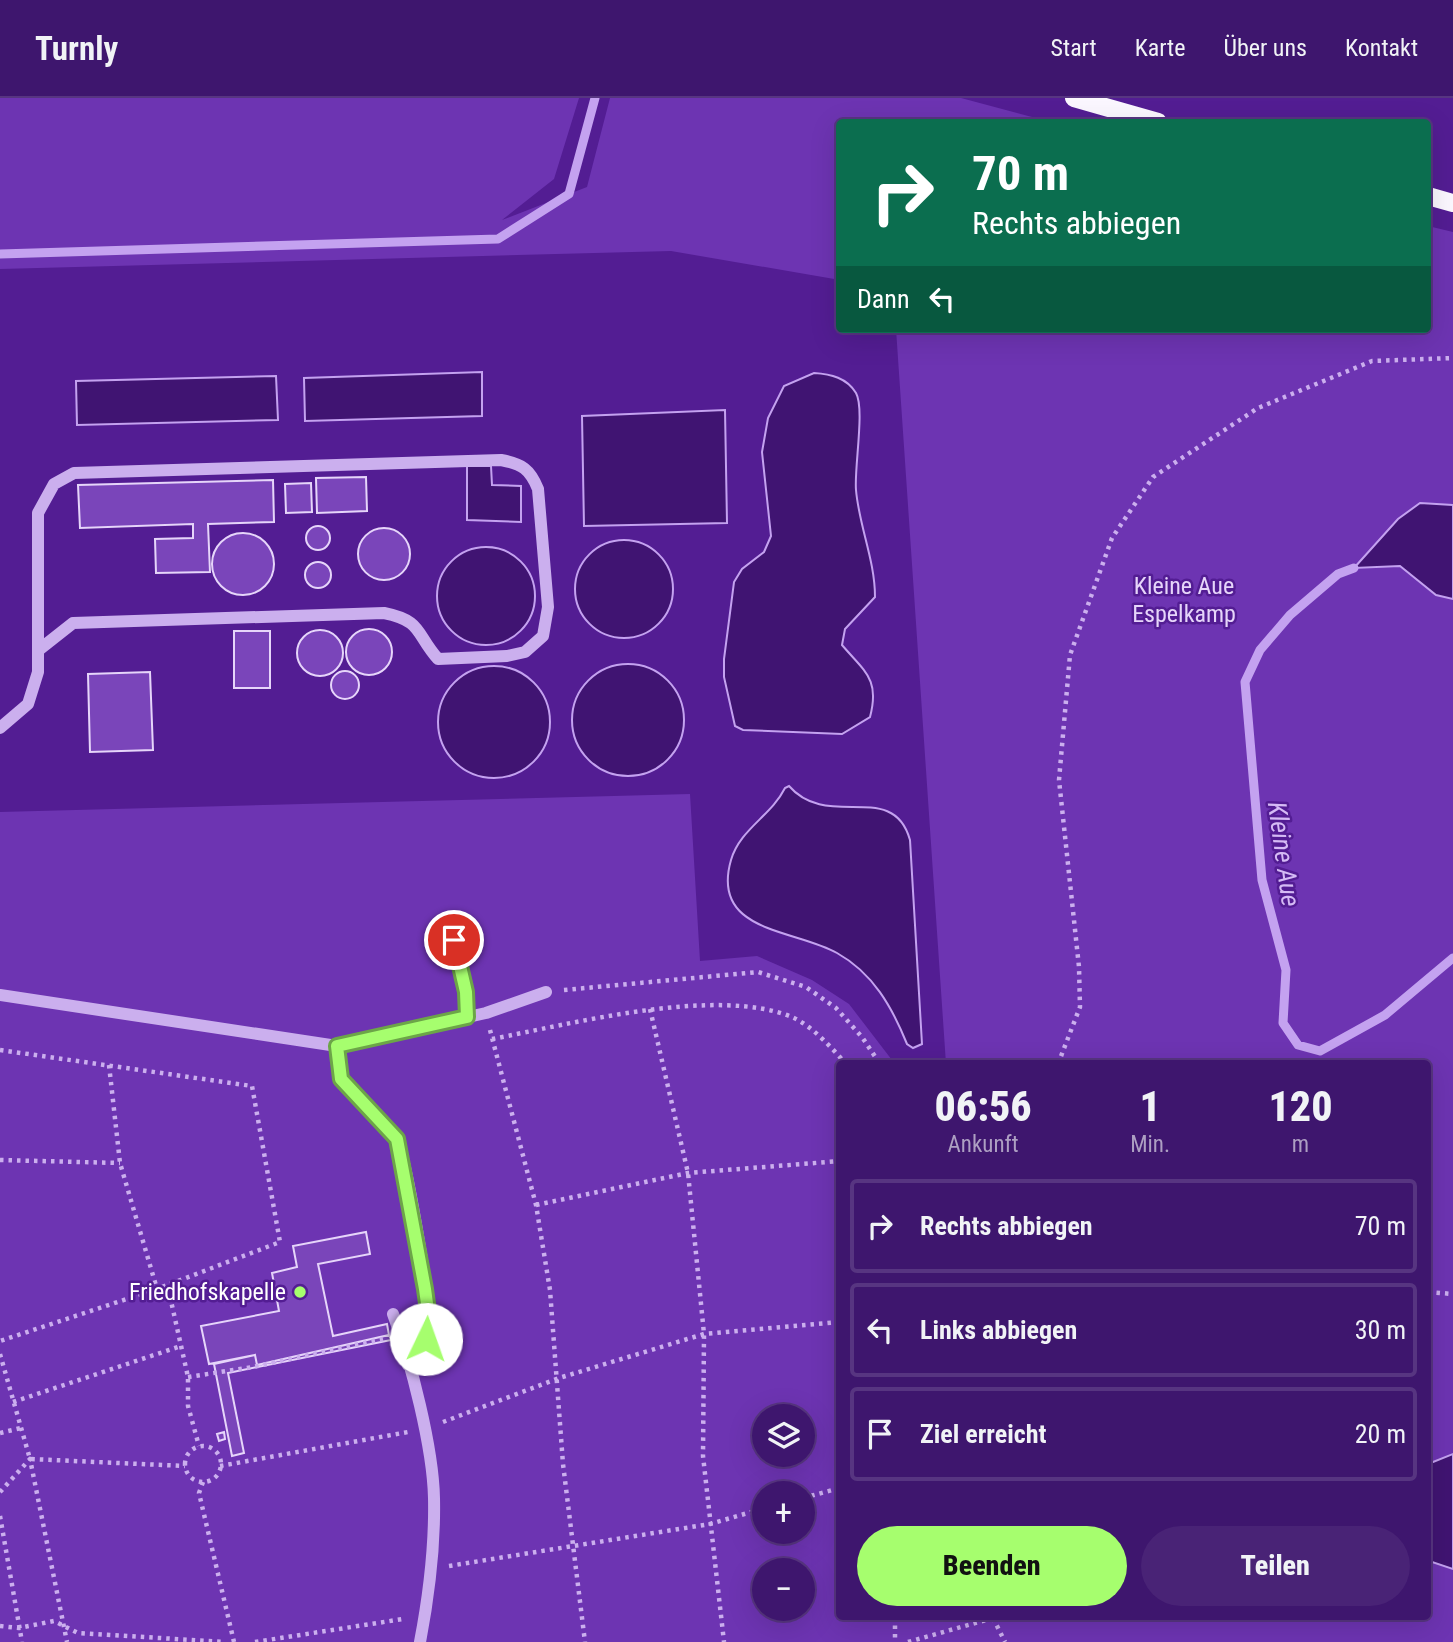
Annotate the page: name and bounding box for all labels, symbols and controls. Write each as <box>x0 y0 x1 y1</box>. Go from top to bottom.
text: Turnly <box>35 29 118 68</box>
text: Start <box>1051 34 1097 62</box>
text: Karte <box>1135 34 1185 62</box>
text: Über uns <box>1223 34 1307 62</box>
text: Kontakt <box>1345 34 1418 62</box>
text: 70 m <box>972 145 1069 202</box>
icon: right <box>857 147 948 238</box>
text: Rechts abbiegen <box>972 204 1181 242</box>
icon: left <box>923 280 961 318</box>
text: Dann <box>857 284 909 314</box>
park label: Kleine Aue Espelkamp <box>1132 572 1236 628</box>
water label: Kleine Aue <box>1262 800 1306 908</box>
pin <box>424 910 484 970</box>
icon: arrive <box>435 921 473 959</box>
text: 06:56 <box>934 1082 1032 1131</box>
text: 1 <box>1139 1082 1161 1131</box>
text: 120 <box>1268 1082 1333 1131</box>
text: Ankunft <box>948 1131 1019 1158</box>
text: Min. <box>1130 1131 1170 1158</box>
text: m <box>1292 1131 1309 1158</box>
icon: right <box>861 1207 899 1245</box>
text: Rechts abbiegen <box>920 1211 1093 1241</box>
text: 70 m <box>1355 1211 1406 1241</box>
place label: Friedhofskapelle <box>129 1278 286 1306</box>
marker: Friedhofskapelle <box>292 1284 308 1300</box>
position arrow <box>389 1302 463 1376</box>
icon: left <box>861 1311 899 1349</box>
text: Links abbiegen <box>920 1315 1077 1345</box>
text: 30 m <box>1355 1315 1406 1345</box>
map controls <box>752 1404 815 1621</box>
button: layers <box>752 1404 815 1467</box>
icon: arrive <box>861 1415 899 1453</box>
text: Ziel erreicht <box>920 1419 1046 1449</box>
text: 20 m <box>1355 1419 1406 1449</box>
button: + <box>752 1481 815 1544</box>
button: Beenden <box>857 1526 1127 1606</box>
button: Teilen <box>1141 1526 1410 1606</box>
button: − <box>752 1558 815 1621</box>

